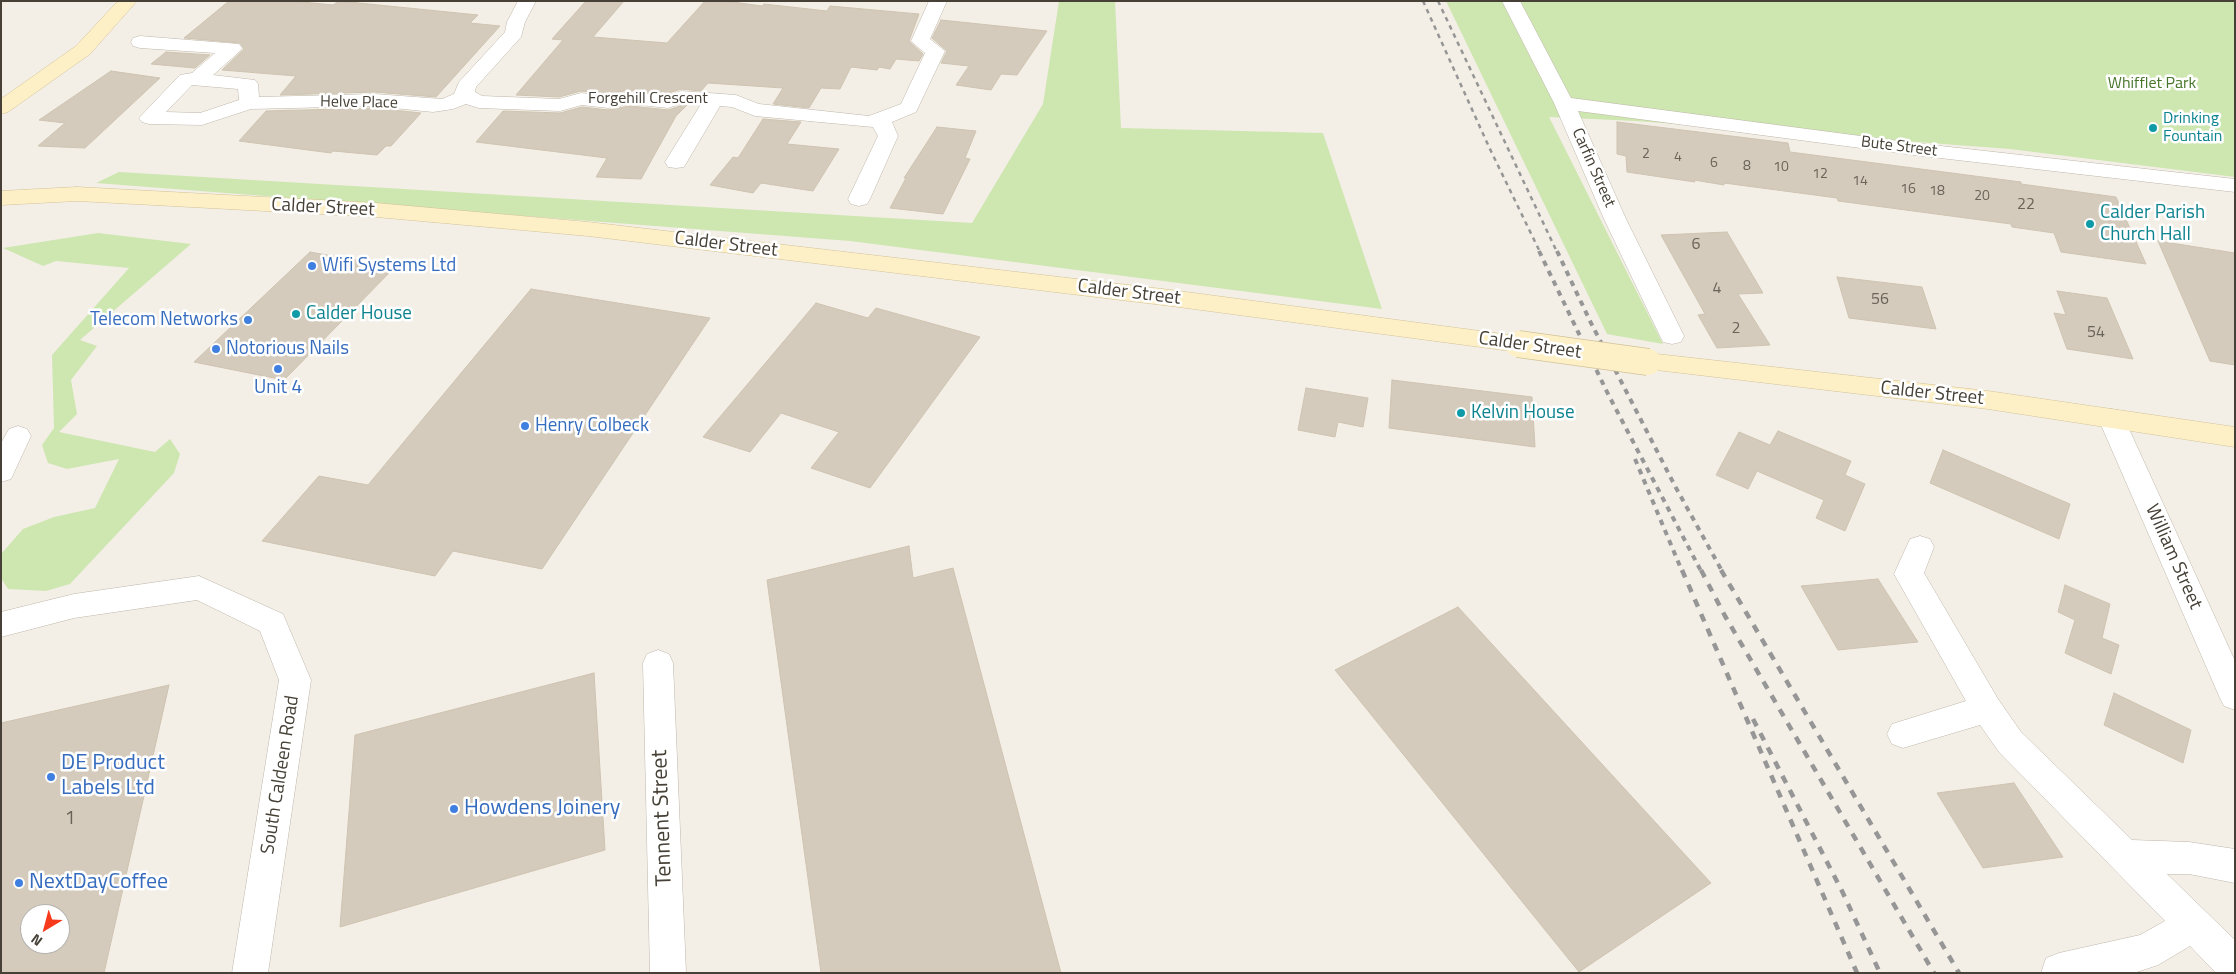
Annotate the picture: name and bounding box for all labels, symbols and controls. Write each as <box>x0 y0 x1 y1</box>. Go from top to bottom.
park label: Whifflet Park <box>2108 74 2196 94</box>
street label: Forgehill Crescent <box>588 89 708 109</box>
street label: Helve Place <box>320 93 398 113</box>
place label: Drinking Fountain <box>2163 109 2222 147</box>
marker: Drinking Fountain <box>2147 122 2159 134</box>
street label: Carfin Street <box>1567 126 1619 210</box>
street label: Bute Street <box>1860 133 1938 161</box>
house number: 2 <box>1642 147 1650 163</box>
house number: 4 <box>1674 150 1682 166</box>
house number: 6 <box>1710 156 1718 172</box>
house number: 8 <box>1743 159 1751 175</box>
house number: 10 <box>1773 160 1789 176</box>
house number: 12 <box>1812 167 1828 183</box>
house number: 14 <box>1852 174 1868 190</box>
house number: 16 <box>1900 182 1916 198</box>
house number: 18 <box>1929 184 1945 200</box>
house number: 20 <box>1974 189 1990 205</box>
street label: Calder Street <box>271 194 375 222</box>
house number: 22 <box>2017 195 2035 215</box>
place label: Calder Parish Church Hall <box>2100 202 2205 246</box>
marker: Calder Parish Church Hall <box>2084 218 2096 230</box>
street label: Calder Street <box>673 227 779 263</box>
house number: 6 <box>1692 235 1700 255</box>
place label: Wifi Systems Ltd <box>322 255 456 277</box>
marker: Wifi Systems Ltd <box>306 260 318 272</box>
street label: Calder Street <box>1076 275 1182 311</box>
house number: 4 <box>1713 279 1721 299</box>
house number: 56 <box>1871 290 1889 310</box>
place label: Calder House <box>306 303 412 325</box>
marker: Calder House <box>290 308 302 320</box>
place label: Telecom Networks <box>90 309 238 331</box>
marker: Telecom Networks <box>242 314 254 326</box>
house number: 2 <box>1732 319 1740 339</box>
house number: 54 <box>2087 323 2105 343</box>
street label: Calder Street <box>1477 327 1583 365</box>
place label: Notorious Nails <box>226 338 349 360</box>
marker: Notorious Nails <box>210 343 222 355</box>
marker: Unit 4 <box>272 363 284 375</box>
place label: Unit 4 <box>254 377 302 399</box>
street label: Calder Street <box>1879 377 1985 411</box>
place label: Kelvin House <box>1471 402 1574 424</box>
marker: Kelvin House <box>1455 407 1467 419</box>
place label: Henry Colbeck <box>535 415 649 437</box>
marker: Henry Colbeck <box>519 420 531 432</box>
street label: William Street <box>2140 501 2206 613</box>
street label: South Caldeen Road <box>257 694 305 856</box>
street label: Tennent Street <box>647 749 679 887</box>
place label: DE Product Labels Ltd <box>61 751 165 802</box>
marker: DE Product Labels Ltd <box>45 771 57 783</box>
place label: Howdens Joinery <box>464 796 620 822</box>
marker: Howdens Joinery <box>448 803 460 815</box>
house number: 1 <box>65 808 75 830</box>
place label: NextDayCoffee <box>29 870 168 896</box>
marker: NextDayCoffee <box>13 877 25 889</box>
north arrow <box>20 904 70 954</box>
text: N <box>26 929 46 952</box>

